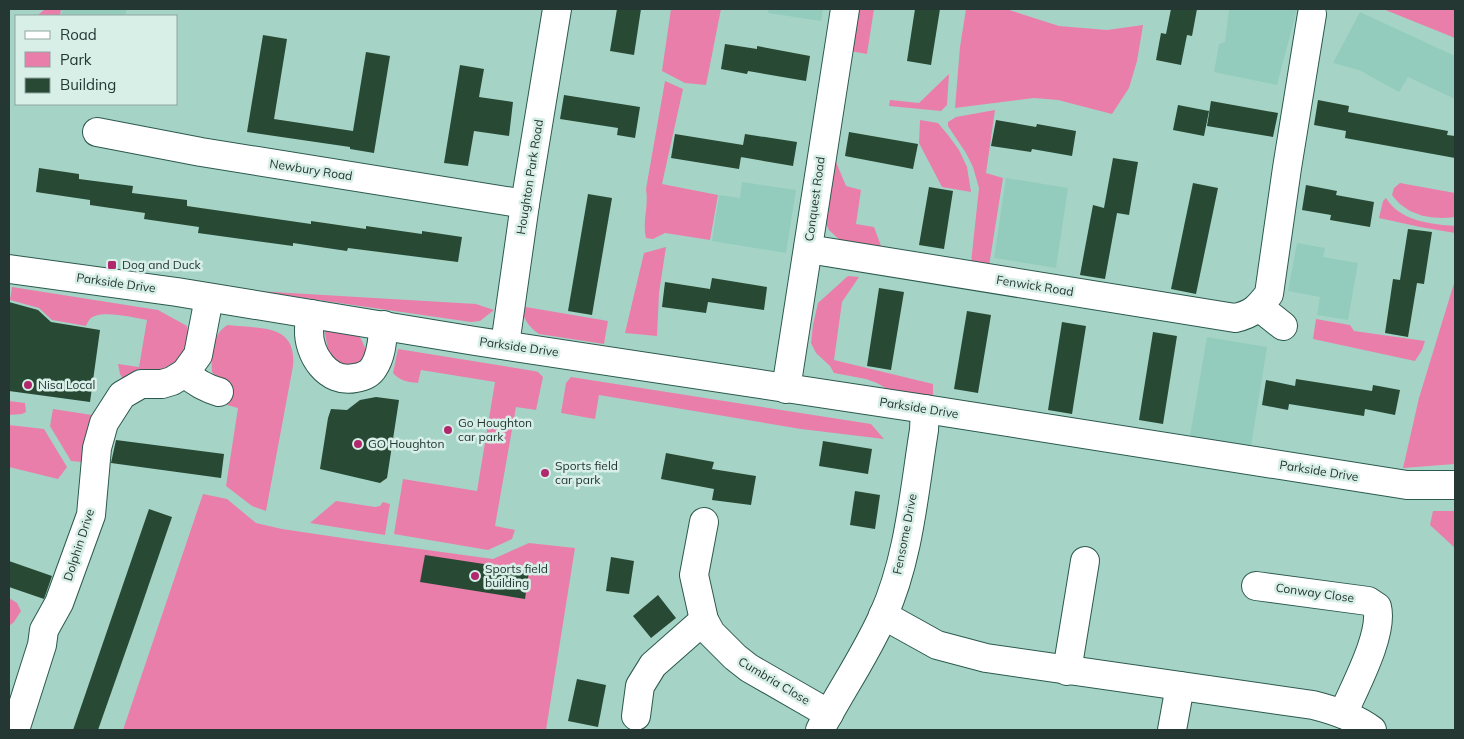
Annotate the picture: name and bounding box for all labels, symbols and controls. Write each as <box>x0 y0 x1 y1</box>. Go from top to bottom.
legend <box>15 15 178 105</box>
text: Road <box>60 25 97 44</box>
text: Park <box>60 50 92 69</box>
text: Building <box>60 75 116 94</box>
street label: Houghton Park Road <box>513 118 546 235</box>
street label: Newbury Road <box>269 156 354 183</box>
street label: Conquest Road <box>801 156 828 242</box>
place label: Dog and Duck <box>122 257 202 272</box>
marker: Dog and Duck <box>106 259 118 271</box>
street label: Parkside Drive <box>76 270 157 295</box>
street label: Fenwick Road <box>995 272 1075 299</box>
street label: Parkside Drive <box>479 334 560 359</box>
place label: Nisa Local <box>38 377 95 392</box>
marker: Nisa Local <box>22 379 34 391</box>
street label: Parkside Drive <box>878 394 960 421</box>
place label: Go Houghton car park <box>458 415 532 444</box>
marker: Go Houghton car park <box>442 424 454 436</box>
place label: GO Houghton <box>368 436 444 451</box>
marker: GO Houghton <box>352 438 364 450</box>
street label: Parkside Drive <box>1278 457 1360 484</box>
place label: Sports field car park <box>555 458 618 487</box>
marker: Sports field car park <box>539 467 551 479</box>
street label: Fensome Drive <box>889 492 920 576</box>
street label: Dolphin Drive <box>60 507 97 583</box>
place label: Sports field building <box>485 561 548 590</box>
marker: Sports field building <box>469 570 481 582</box>
street label: Conway Close <box>1275 580 1355 605</box>
street label: Cumbria Close <box>736 653 813 708</box>

